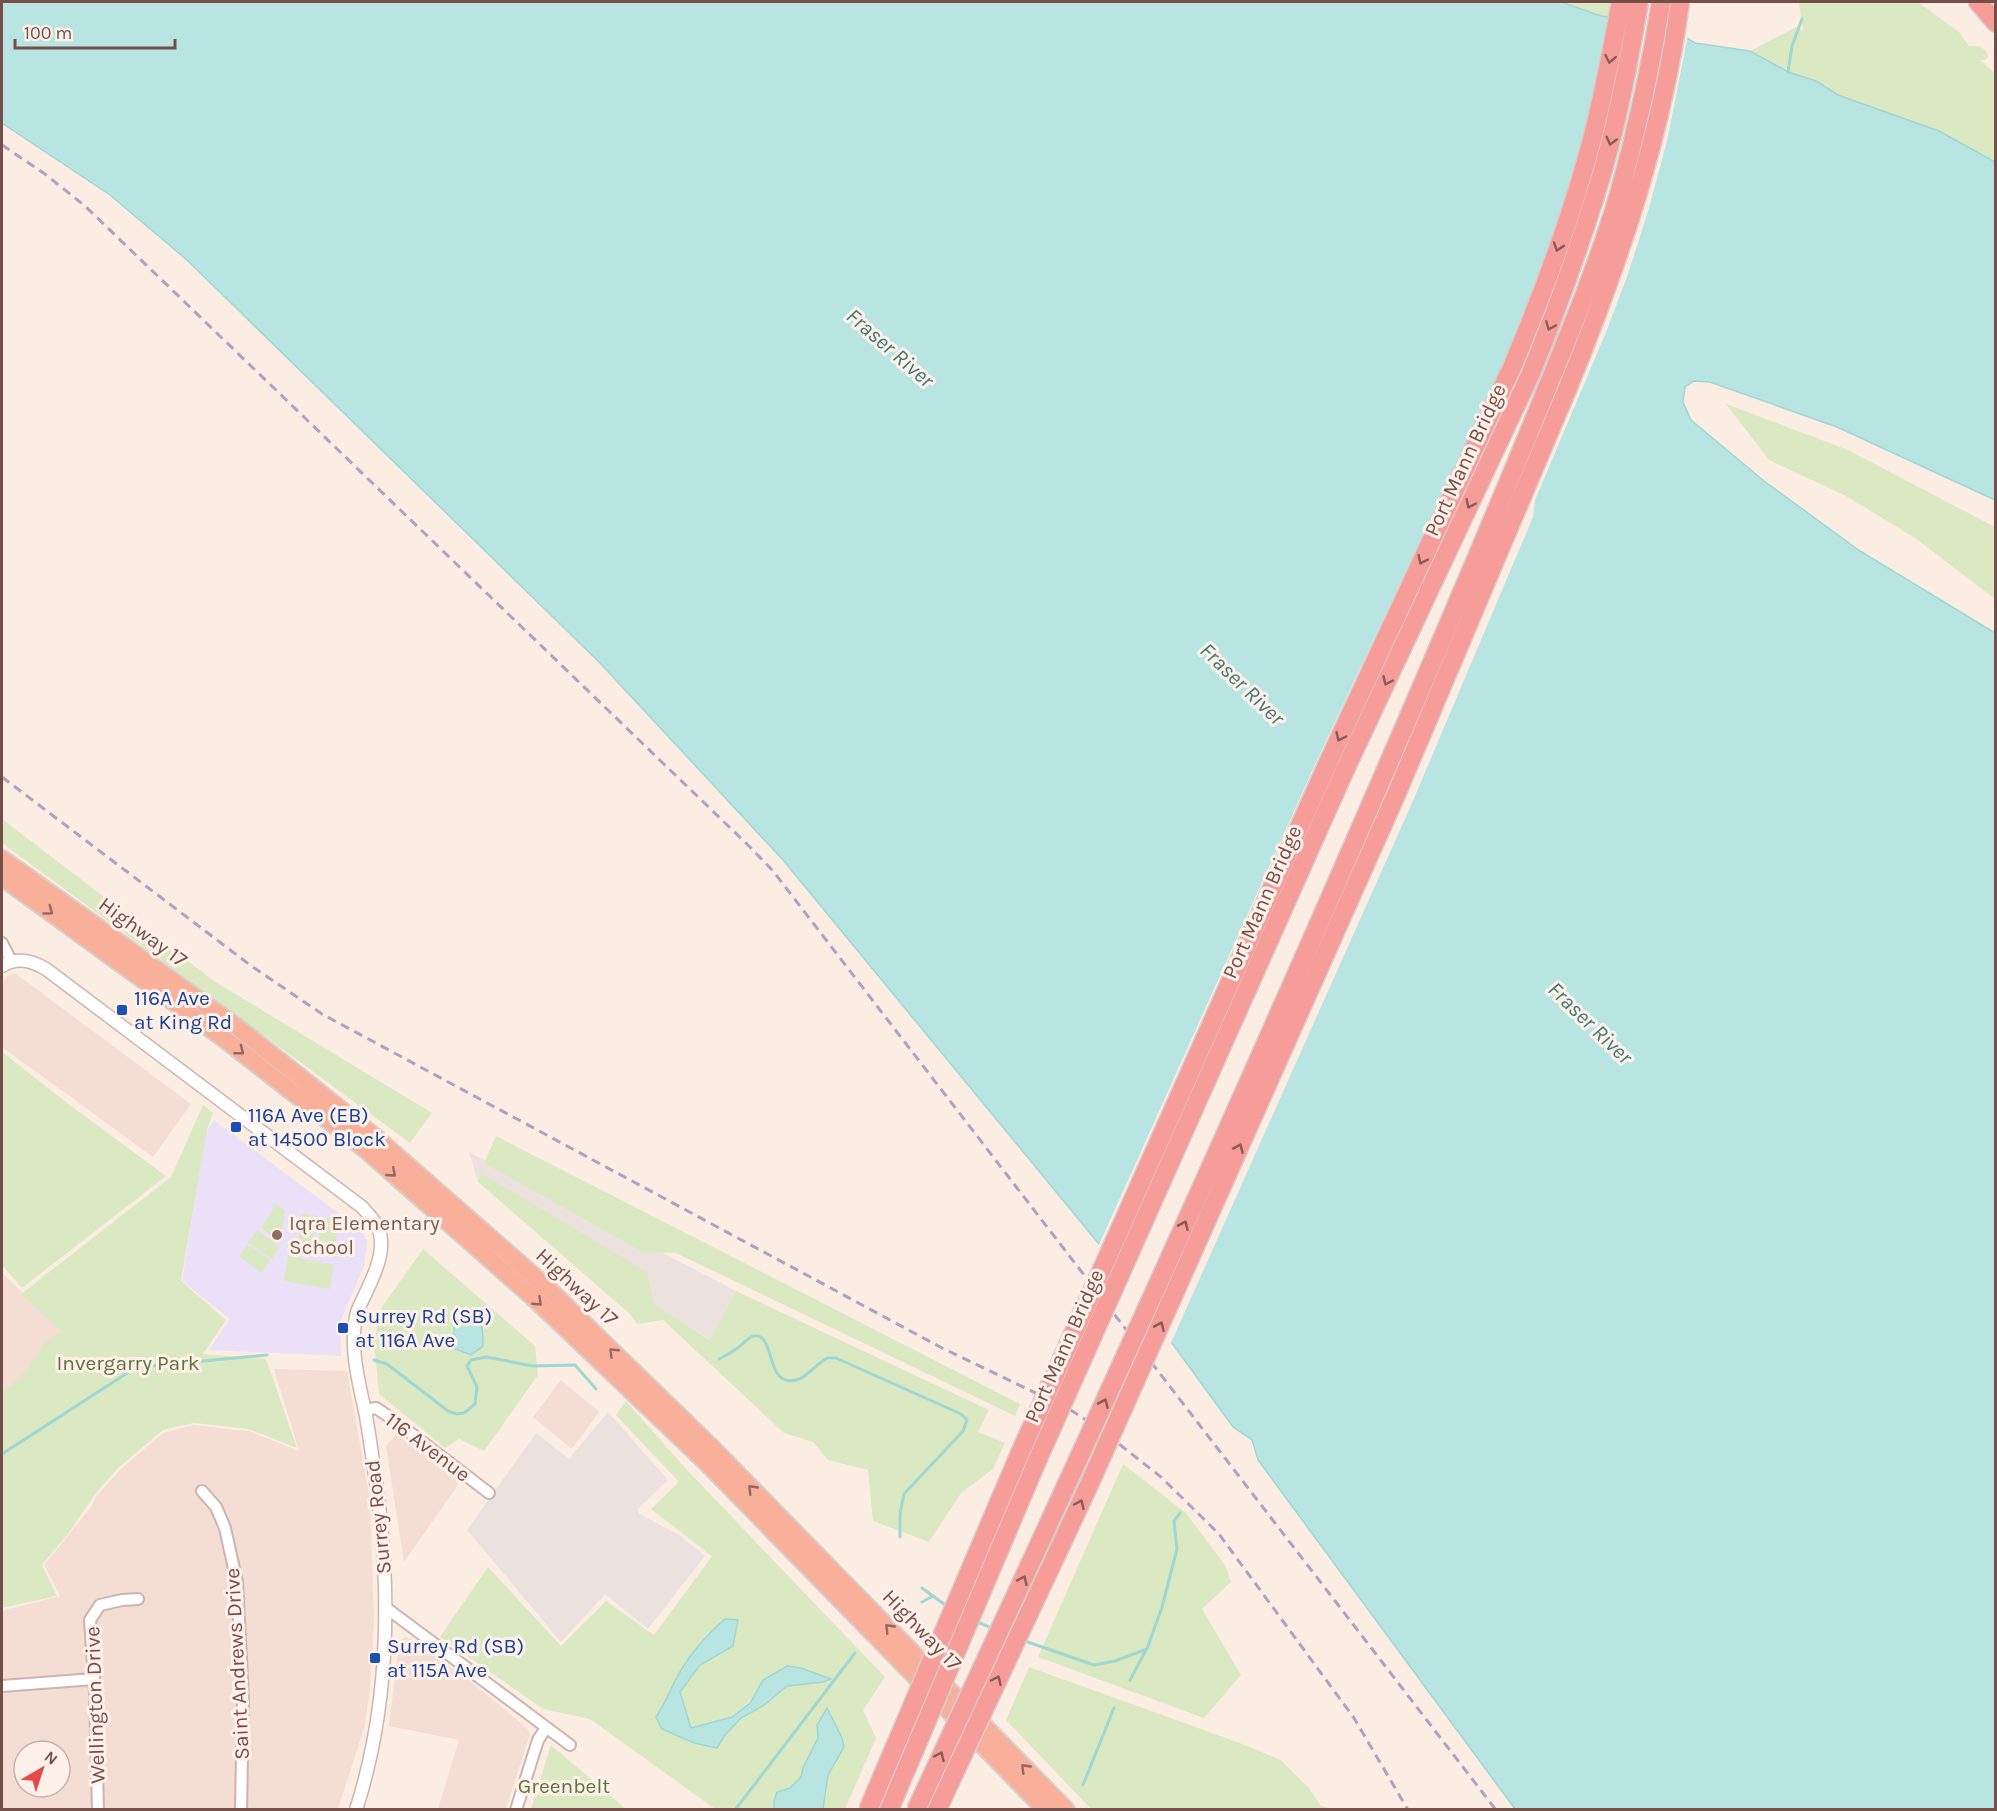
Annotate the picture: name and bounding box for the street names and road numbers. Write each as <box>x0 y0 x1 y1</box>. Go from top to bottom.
street label: Port Mann Bridge <box>1419 380 1511 540</box>
street label: Port Mann Bridge <box>1217 822 1307 982</box>
street label: Highway 17 <box>94 892 192 972</box>
street label: Highway 17 <box>531 1243 623 1331</box>
street label: Port Mann Bridge <box>1019 1266 1109 1426</box>
street label: 116 Avenue <box>381 1407 475 1487</box>
street label: Surrey Road <box>360 1459 396 1575</box>
street label: Saint Andrews Drive <box>220 1568 254 1760</box>
street label: Highway 17 <box>878 1585 967 1676</box>
street label: Wellington Drive <box>80 1626 110 1784</box>

